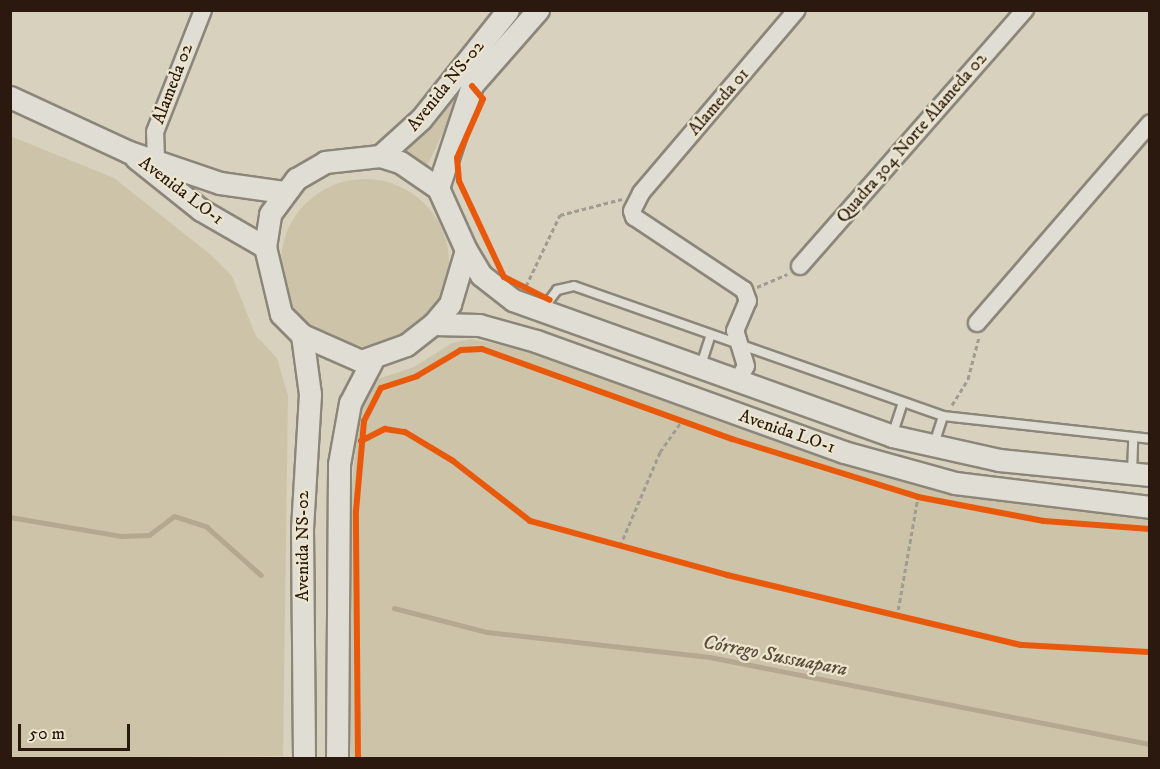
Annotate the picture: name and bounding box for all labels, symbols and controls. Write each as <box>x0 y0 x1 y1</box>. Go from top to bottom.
street label: Avenida NS-02 <box>403 36 489 136</box>
street label: Alameda 02 <box>148 41 198 127</box>
street label: Quadra 304 Norte Alameda 02 <box>832 48 992 228</box>
street label: Alameda 01 <box>684 64 754 140</box>
street label: Avenida LO-1 <box>134 152 228 230</box>
street label: Avenida LO-1 <box>736 405 838 459</box>
street label: Avenida NS-02 <box>292 491 314 601</box>
water label: Córrego Sussuapara <box>701 630 849 682</box>
scale bar <box>21 712 134 750</box>
text: 50 m <box>29 723 65 745</box>

